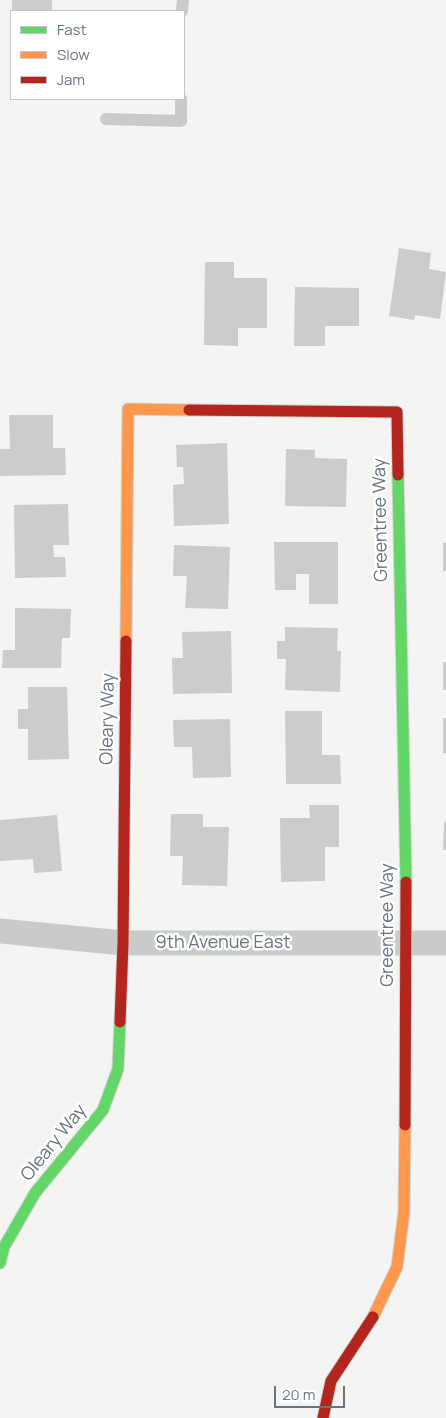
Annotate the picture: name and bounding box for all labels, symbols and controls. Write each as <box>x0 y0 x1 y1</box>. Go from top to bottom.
legend <box>10 10 185 100</box>
text: Fast <box>57 19 86 40</box>
text: Slow <box>57 44 90 65</box>
text: Jam <box>57 69 85 90</box>
street label: Greentree Way <box>369 458 393 582</box>
street label: Oleary Way <box>96 673 120 765</box>
street label: Greentree Way <box>377 863 399 987</box>
street label: 9th Avenue East <box>156 932 290 954</box>
street label: Oleary Way <box>17 1100 91 1186</box>
scale bar <box>276 1376 347 1408</box>
text: 20 m <box>282 1384 315 1405</box>

